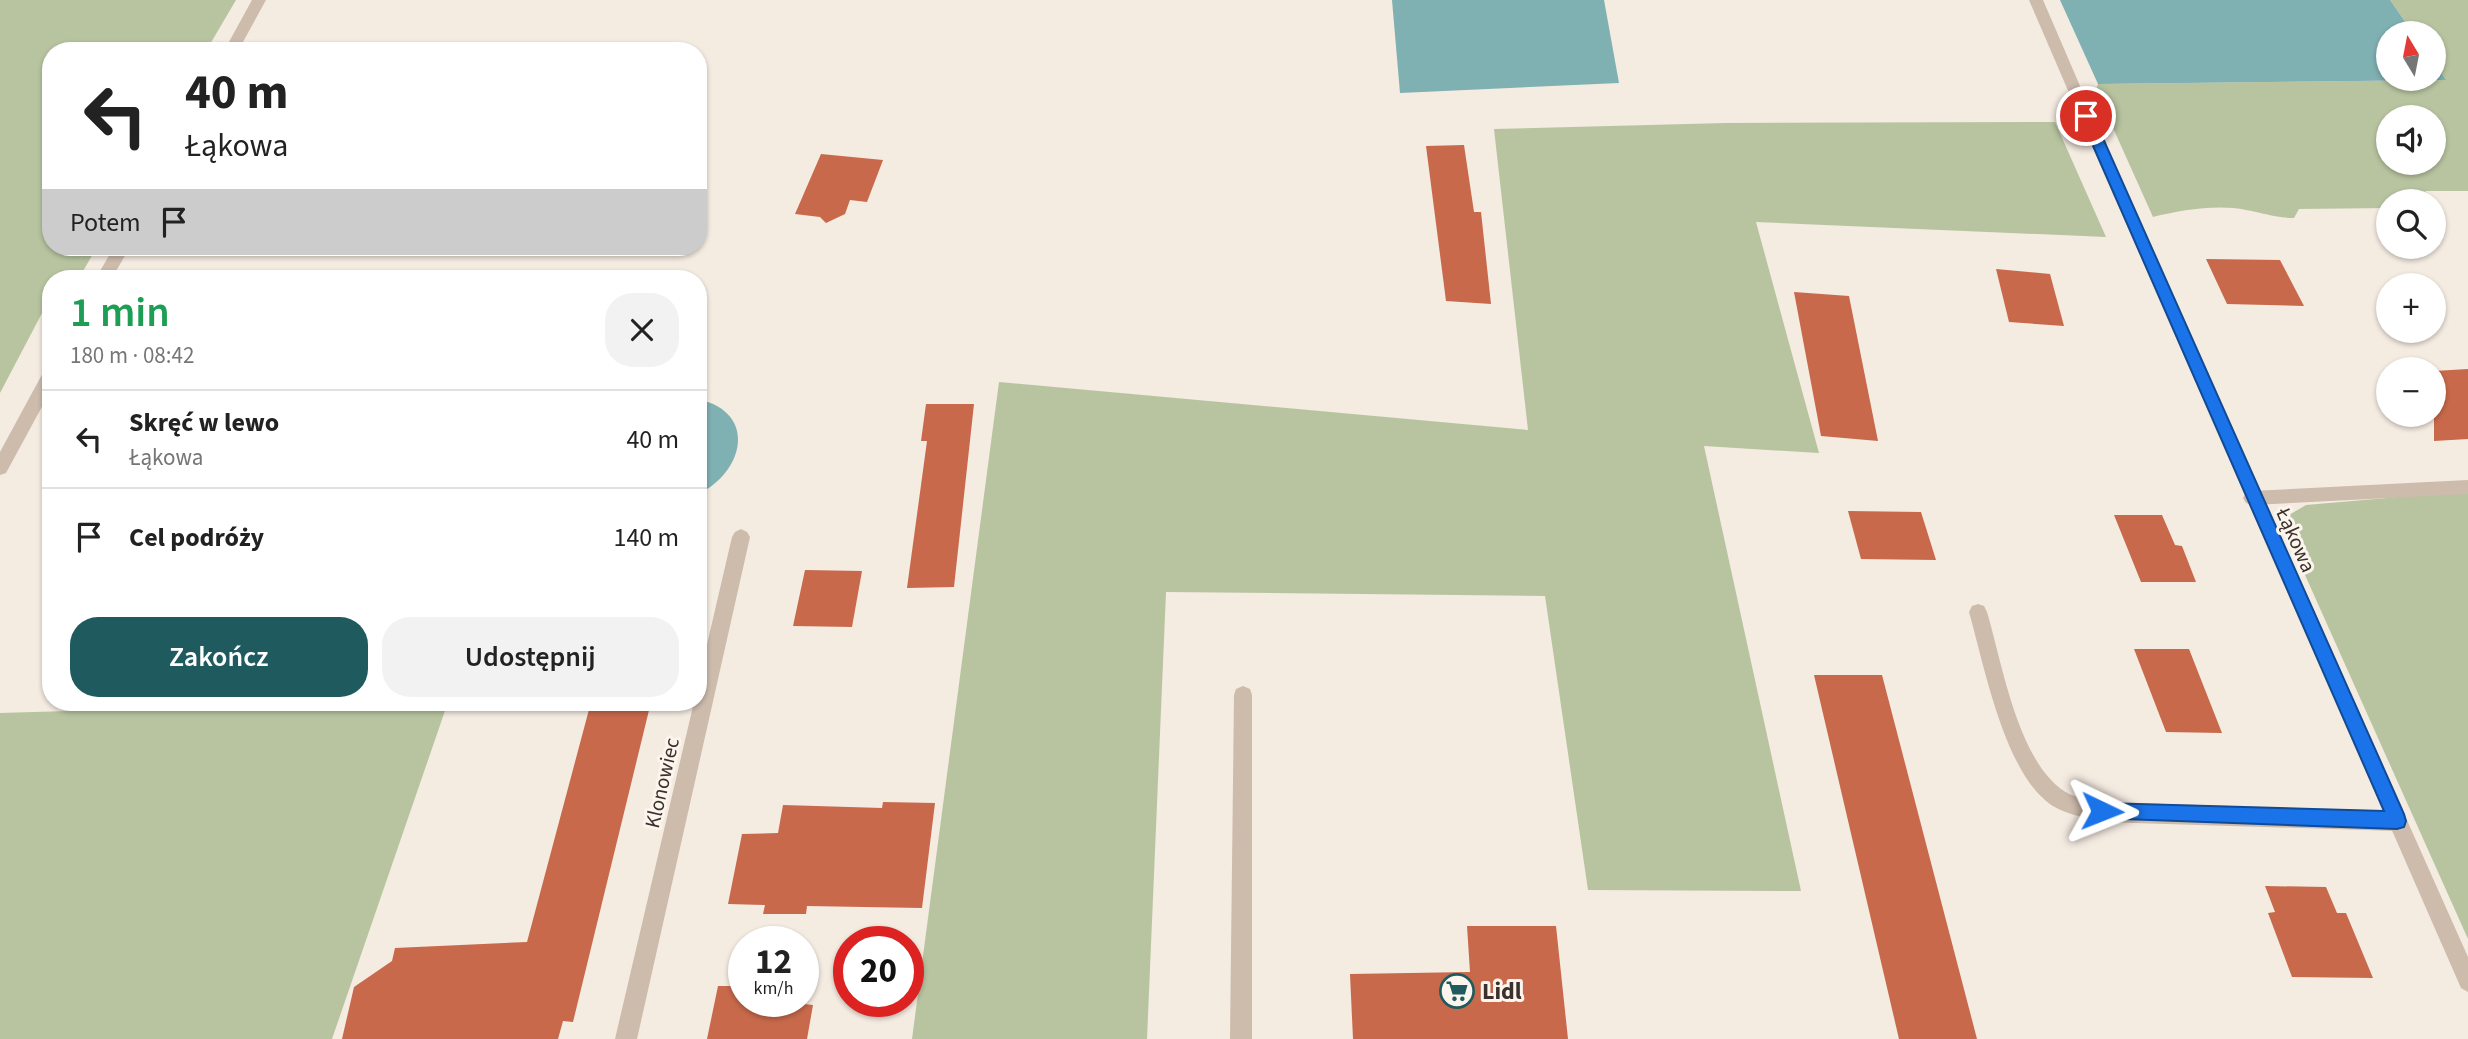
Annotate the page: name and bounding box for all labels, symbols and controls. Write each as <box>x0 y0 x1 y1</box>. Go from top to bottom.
north arrow <box>2376 21 2446 91</box>
map controls <box>2376 21 2446 427</box>
text: 40 m <box>185 58 289 128</box>
icon: left <box>70 70 161 161</box>
pin <box>2056 86 2116 146</box>
icon: arrive <box>2067 97 2105 135</box>
button: sound <box>2376 105 2446 175</box>
text: Łąkowa <box>185 123 288 169</box>
button: search <box>2376 189 2446 259</box>
icon: arrive <box>155 203 193 241</box>
text: Potem <box>70 204 141 241</box>
button: + <box>2376 273 2446 343</box>
text: 1 min <box>70 283 170 343</box>
button: close <box>605 293 679 367</box>
text: 180 m · 08:42 <box>70 339 194 372</box>
button: − <box>2376 357 2446 427</box>
text: Skręć w lewo <box>129 404 279 441</box>
icon: left <box>70 420 108 458</box>
text: 40 m <box>626 421 679 458</box>
text: Łąkowa <box>129 441 203 474</box>
street label: Łąkowa <box>2268 502 2324 577</box>
icon: arrive <box>70 518 108 556</box>
text: Cel podróży <box>129 519 264 556</box>
text: 140 m <box>613 519 679 556</box>
button: Zakończ <box>70 617 368 697</box>
button: Udostępnij <box>382 617 679 697</box>
street label: Klonowiec <box>637 734 687 831</box>
position arrow <box>2065 774 2139 848</box>
speed limit sign: 20 <box>833 926 924 1017</box>
text: 12 <box>755 937 792 987</box>
supermarket icon: Lidl <box>1438 972 1476 1010</box>
place label: Lidl <box>1482 974 1522 1009</box>
text: km/h <box>754 976 793 1001</box>

